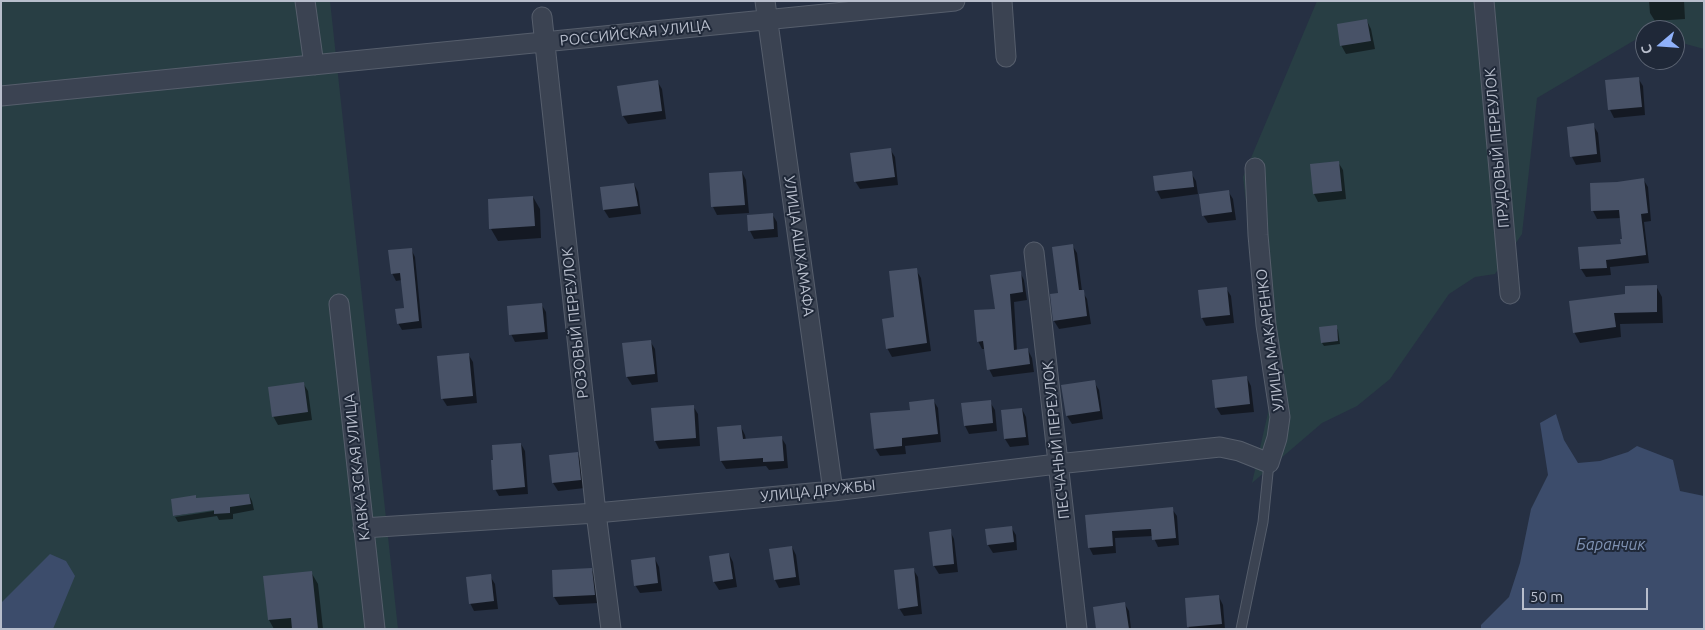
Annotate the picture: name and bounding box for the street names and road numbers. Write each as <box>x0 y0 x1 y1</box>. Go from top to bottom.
street label: РОССИЙСКАЯ УЛИЦА <box>559 16 711 50</box>
street label: ПРУДОВЫЙ ПЕРЕУЛОК <box>1481 67 1513 229</box>
street label: УЛИЦА АШХАМАФА <box>780 175 818 317</box>
street label: РОЗОВЫЙ ПЕРЕУЛОК <box>558 247 592 399</box>
street label: УЛИЦА МАКАРЕНКО <box>1252 268 1288 412</box>
street label: ПЕСЧАНЫЙ ПЕРЕУЛОК <box>1039 360 1073 520</box>
street label: КАВКАЗCКАЯ УЛИЦА <box>340 393 374 541</box>
street label: УЛИЦА ДРУЖБЫ <box>760 476 876 506</box>

